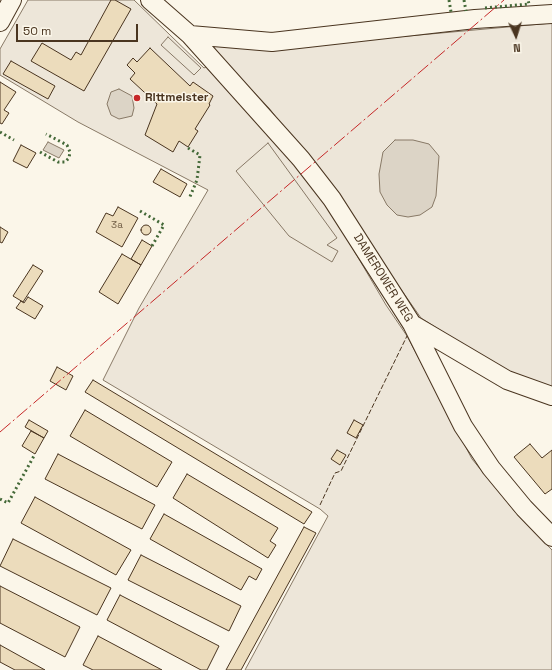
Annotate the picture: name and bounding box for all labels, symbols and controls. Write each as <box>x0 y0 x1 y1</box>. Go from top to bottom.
scale bar <box>18 16 140 42</box>
north arrow <box>496 16 536 56</box>
text: 50 m <box>23 23 51 39</box>
text: N <box>513 41 521 55</box>
place label: Rittmeister <box>145 91 209 105</box>
marker: Rittmeister <box>132 93 142 103</box>
house number: 3a <box>111 219 123 231</box>
street label: DAMEROWER WEG <box>350 231 416 325</box>

